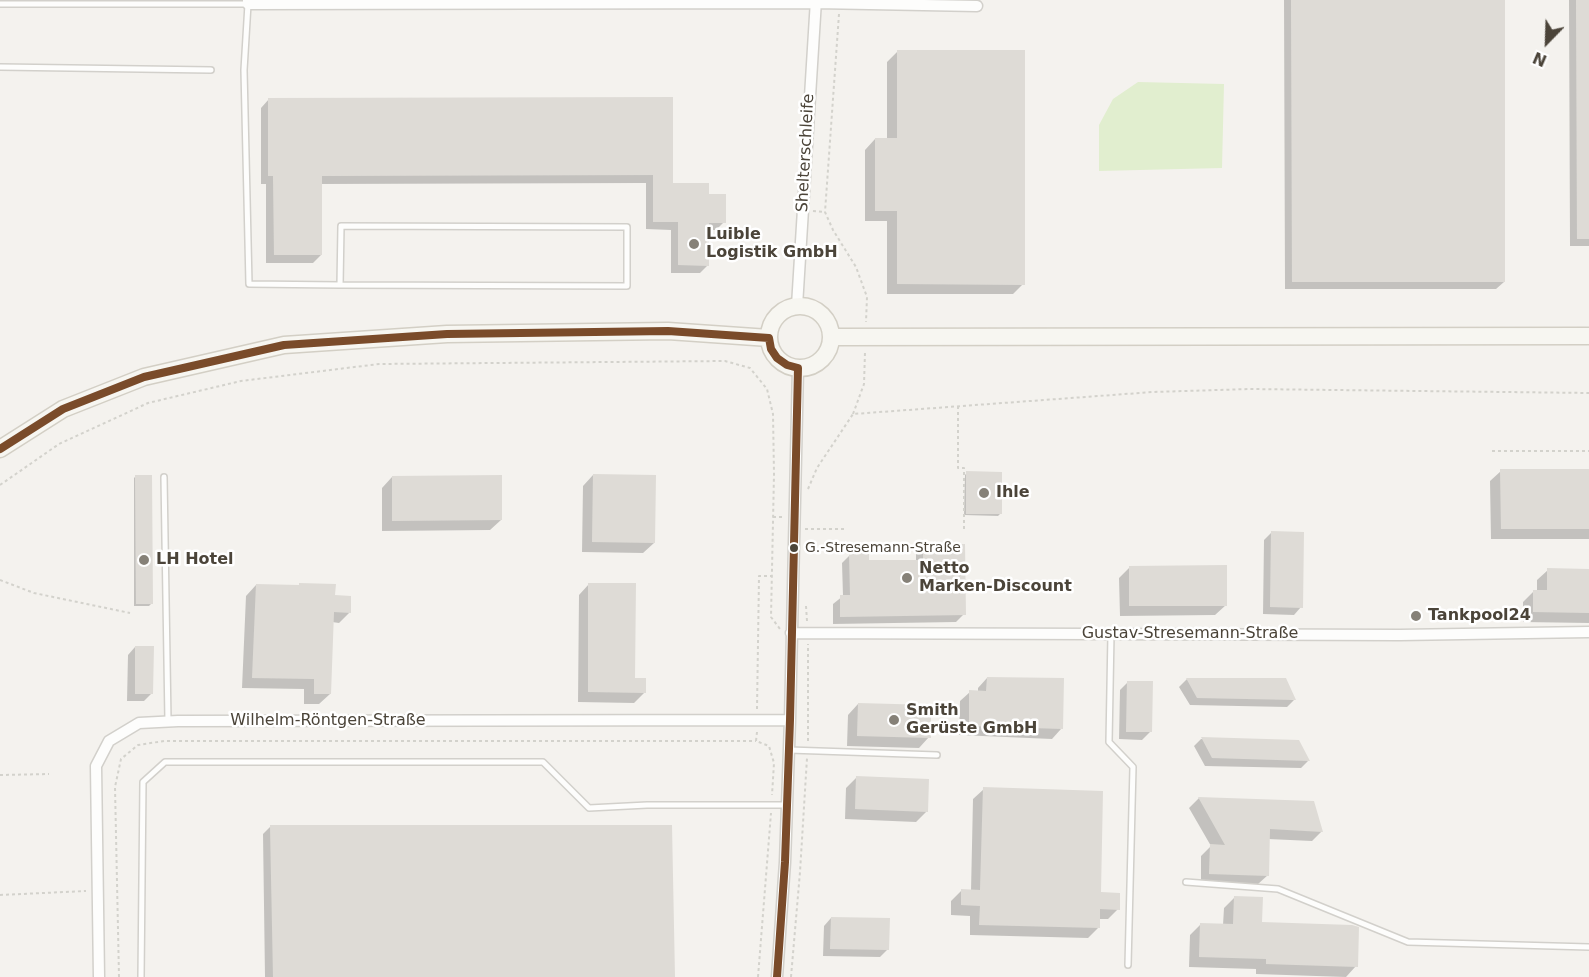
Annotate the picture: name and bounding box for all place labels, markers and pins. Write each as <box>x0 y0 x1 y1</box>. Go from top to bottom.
place label: Luible Logistik GmbH <box>706 225 838 263</box>
marker: Luible Logistik GmbH <box>687 237 701 251</box>
place label: Ihle <box>996 483 1030 503</box>
marker: Ihle <box>977 486 991 500</box>
place label: G.-Stresemann-Straße <box>805 540 961 556</box>
marker: G.-Stresemann-Straße <box>788 542 800 554</box>
place label: LH Hotel <box>156 550 234 570</box>
marker: LH Hotel <box>137 553 151 567</box>
place label: Netto Marken-Discount <box>919 559 1072 597</box>
marker: Netto Marken-Discount <box>900 571 914 585</box>
place label: Tankpool24 <box>1428 606 1531 626</box>
marker: Tankpool24 <box>1409 609 1423 623</box>
place label: Smith Gerüste GmbH <box>906 701 1038 739</box>
marker: Smith Gerüste GmbH <box>887 713 901 727</box>

